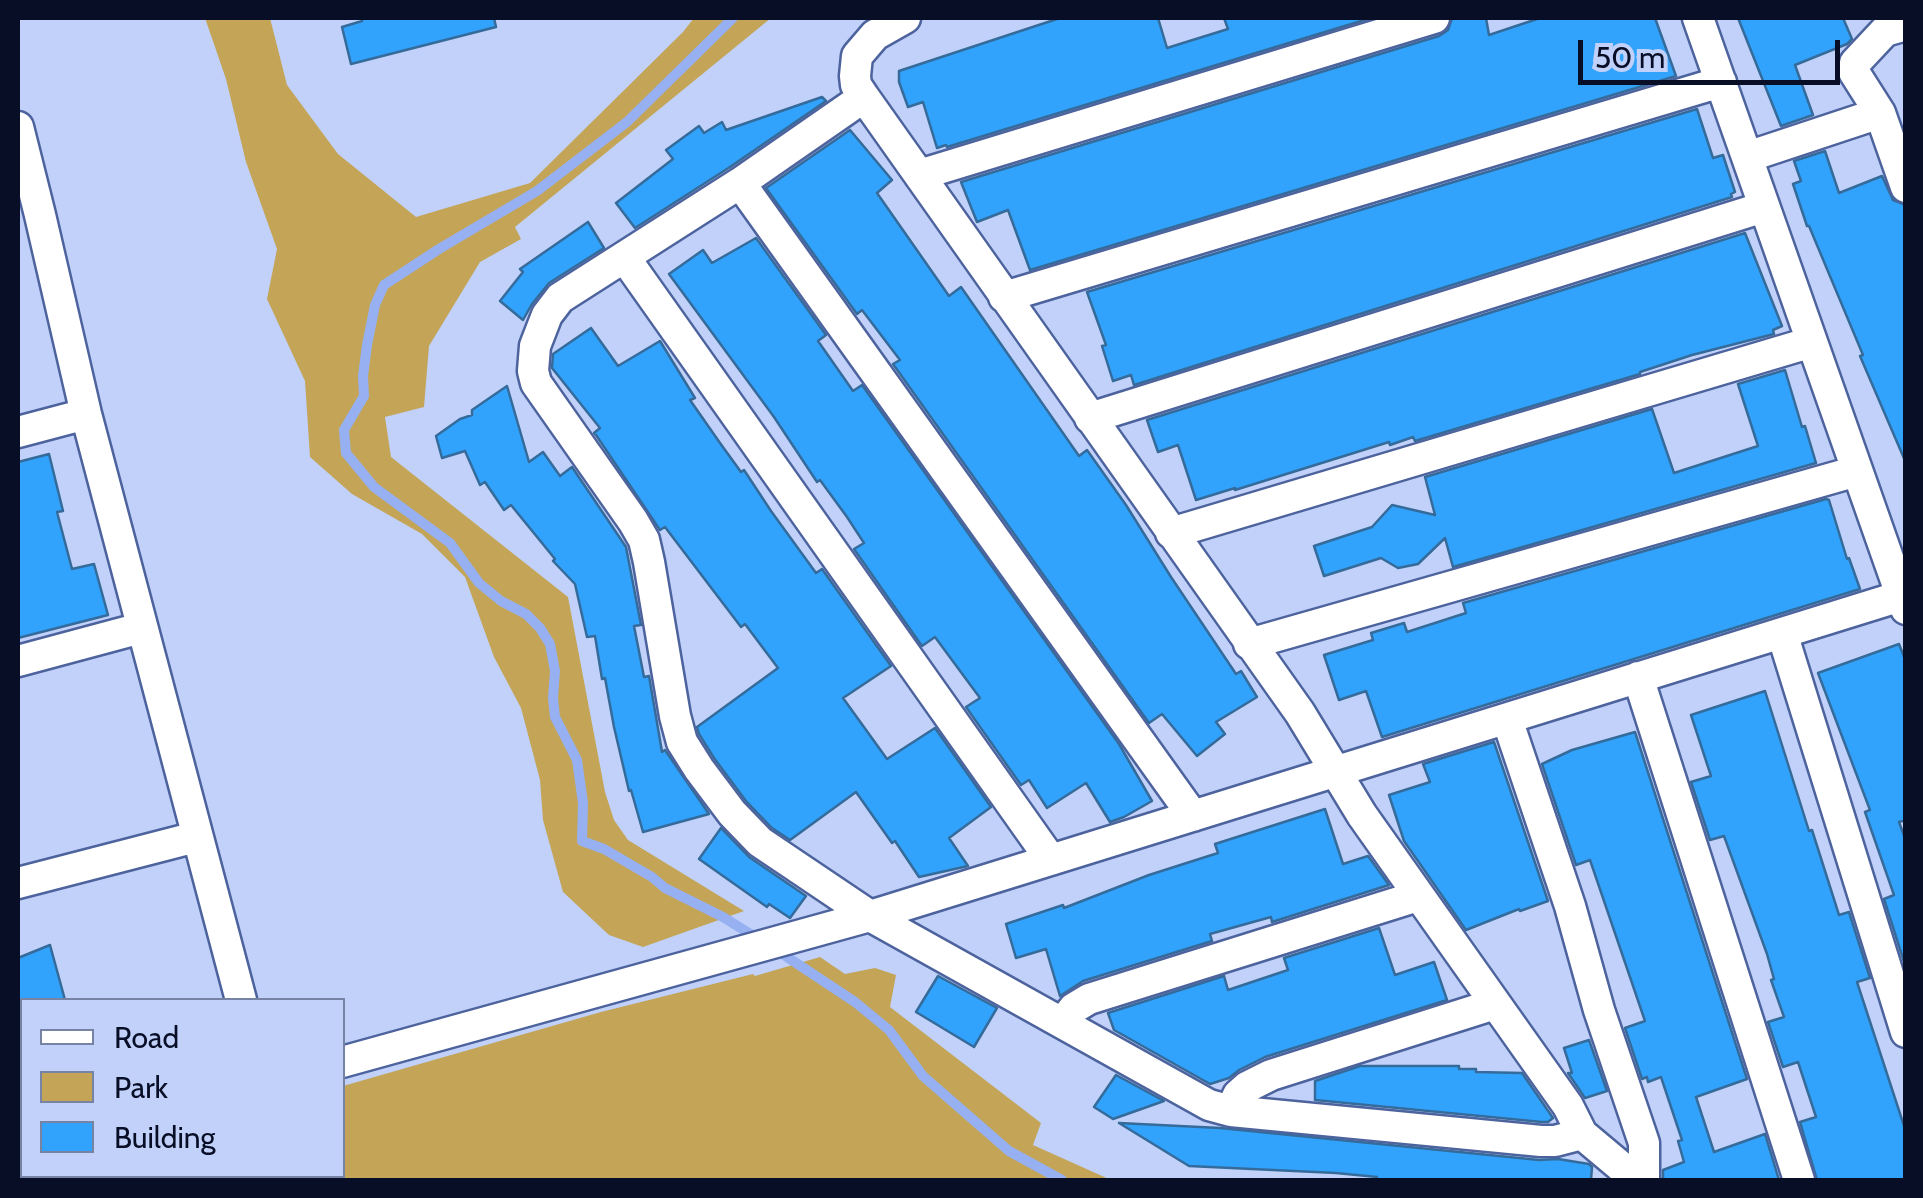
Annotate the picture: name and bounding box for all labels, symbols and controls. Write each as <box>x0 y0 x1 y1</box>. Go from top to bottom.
scale bar <box>1583 20 1846 82</box>
text: 50 m <box>1595 39 1665 76</box>
legend <box>20 998 345 1178</box>
text: Road <box>114 1019 179 1056</box>
text: Park <box>114 1069 168 1106</box>
text: Building <box>114 1119 216 1156</box>

